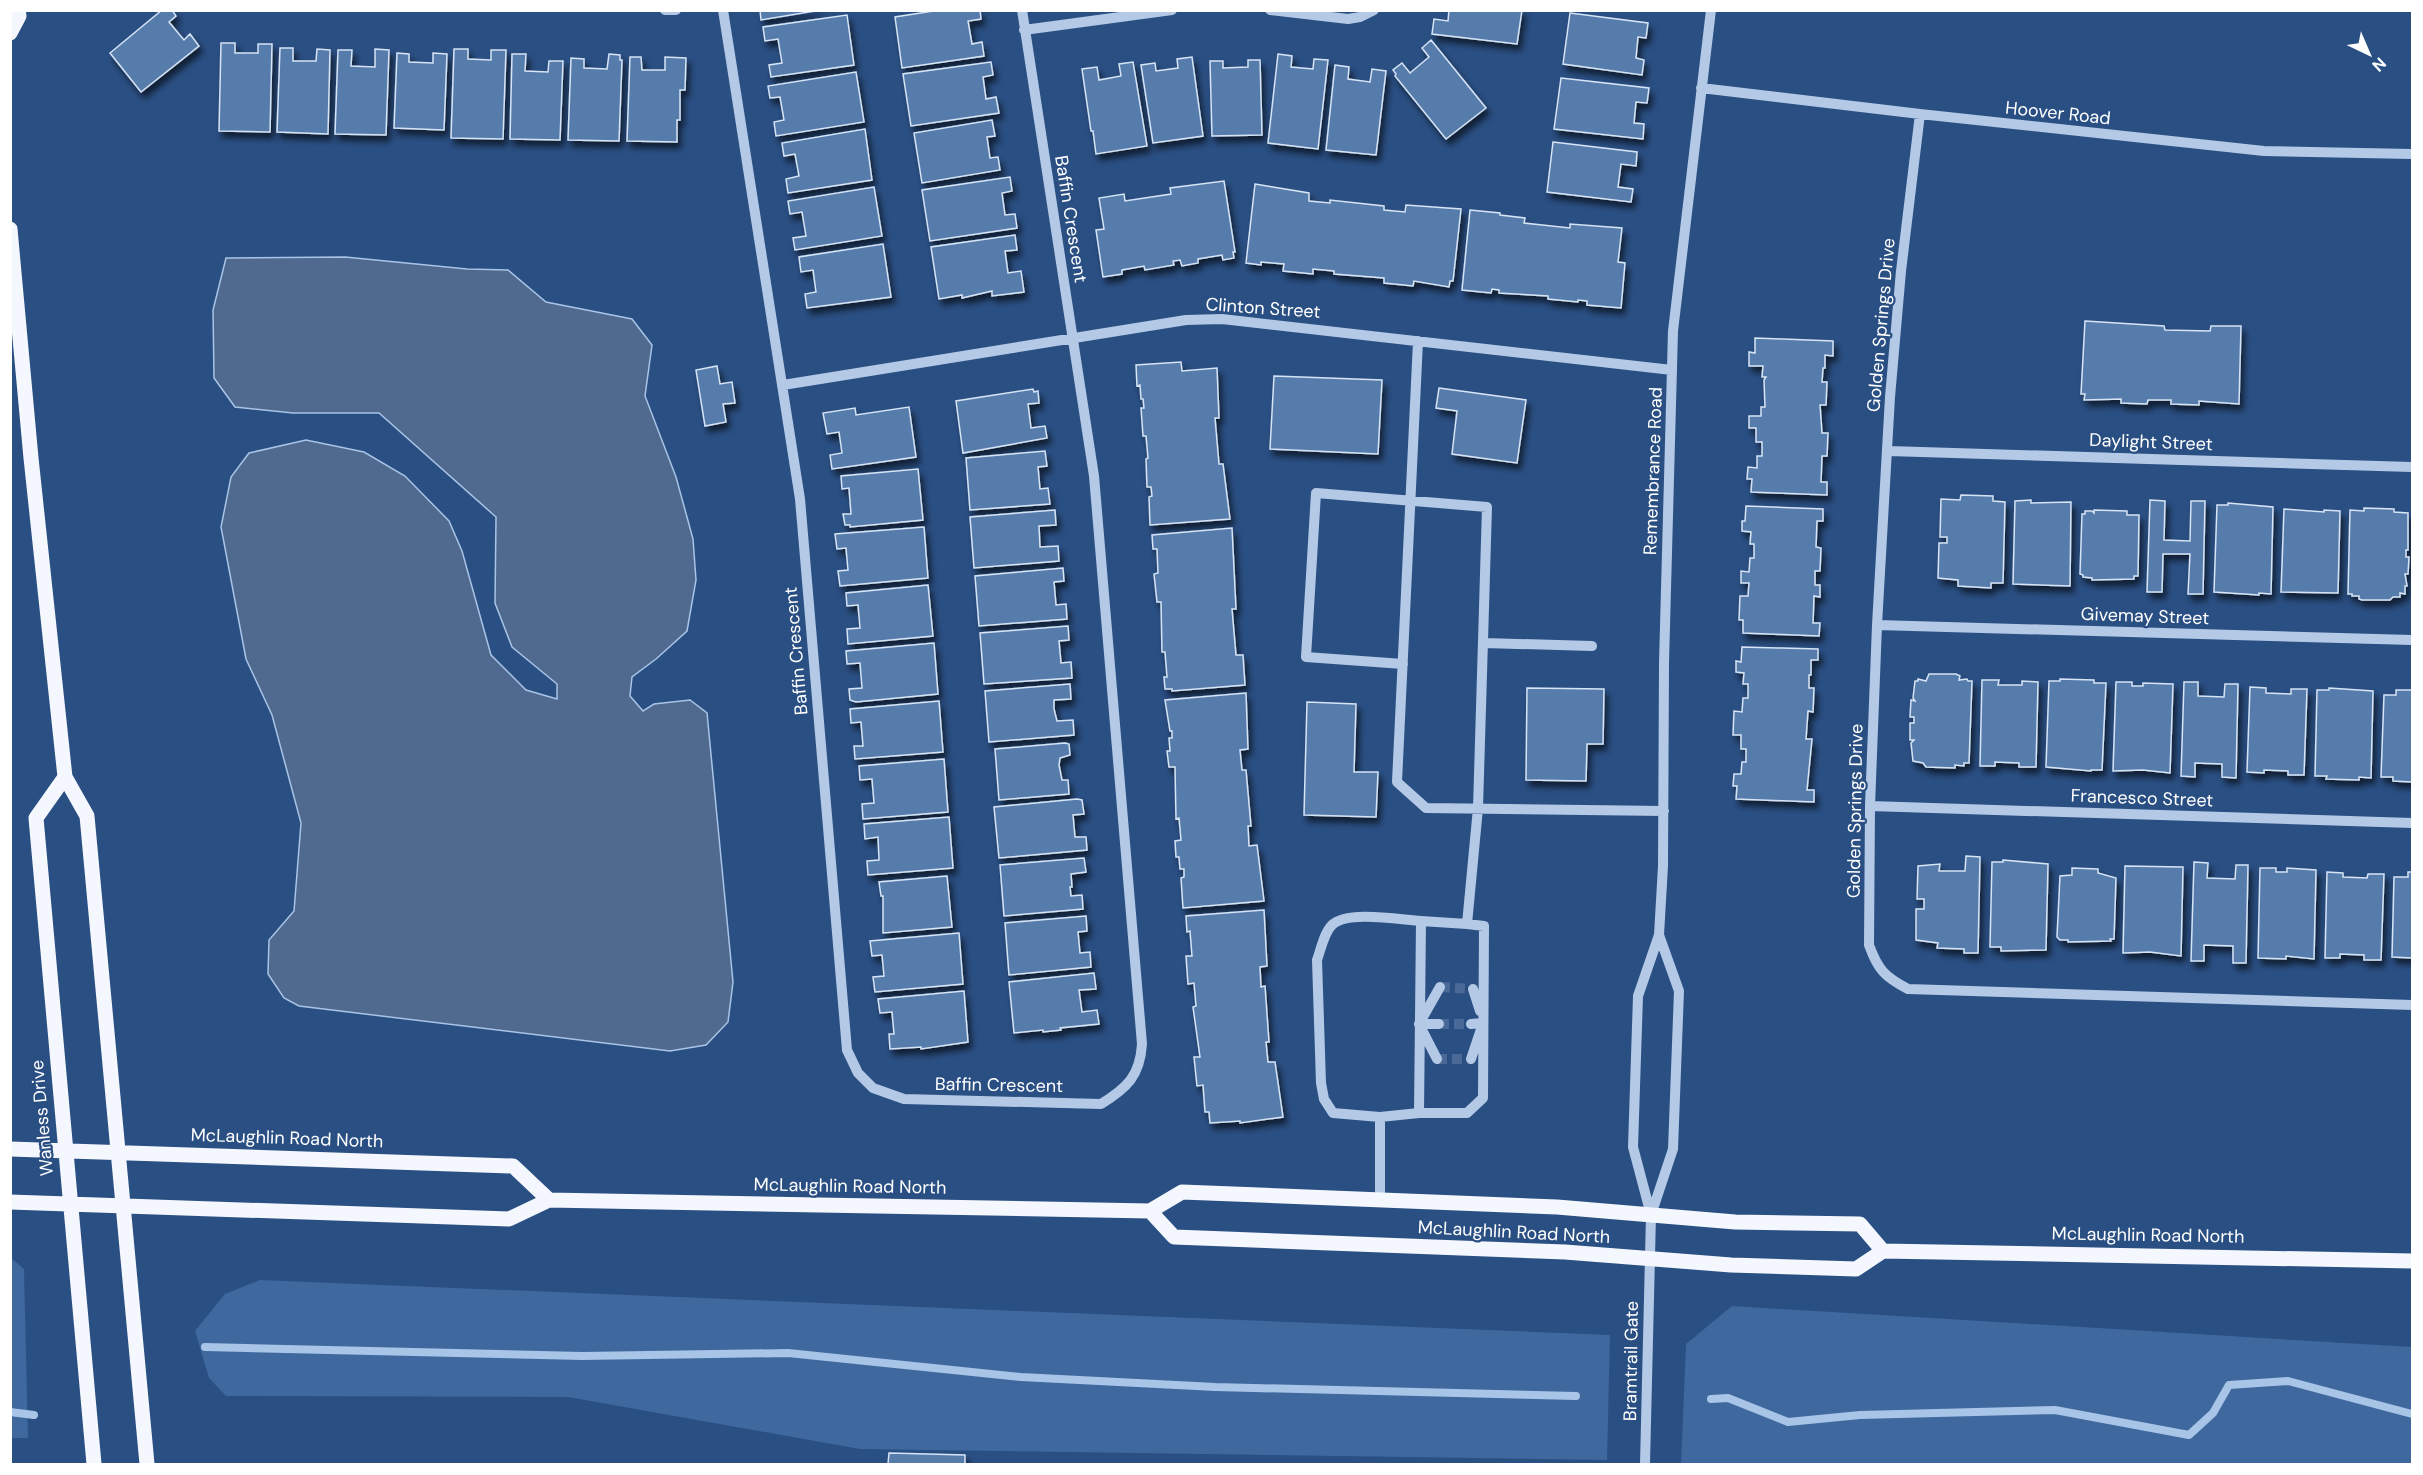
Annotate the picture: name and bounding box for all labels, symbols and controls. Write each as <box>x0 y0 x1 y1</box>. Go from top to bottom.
north arrow <box>2339 24 2399 84</box>
text: N <box>2368 53 2391 76</box>
street label: Hoover Road <box>2004 96 2112 130</box>
street label: Baffin Crescent <box>1049 154 1093 284</box>
street label: Golden Springs Drive <box>1861 237 1901 413</box>
street label: Clinton Street <box>1205 292 1321 324</box>
street label: Remembrance Road <box>1638 387 1668 555</box>
street label: Daylight Street <box>2089 428 2213 456</box>
street label: Baffin Crescent <box>778 586 814 716</box>
street label: Givemay Street <box>2080 602 2210 630</box>
street label: Golden Springs Drive <box>1841 724 1869 898</box>
street label: Francesco Street <box>2070 784 2214 812</box>
street label: Wanless Drive <box>25 1059 59 1177</box>
street label: Baffin Crescent <box>935 1072 1063 1098</box>
street label: McLaughlin Road North <box>190 1123 384 1153</box>
street label: McLaughlin Road North <box>753 1172 947 1200</box>
street label: McLaughlin Road North <box>1417 1215 1611 1249</box>
street label: McLaughlin Road North <box>2051 1221 2245 1249</box>
street label: Bramtrail Gate <box>1618 1301 1644 1421</box>

